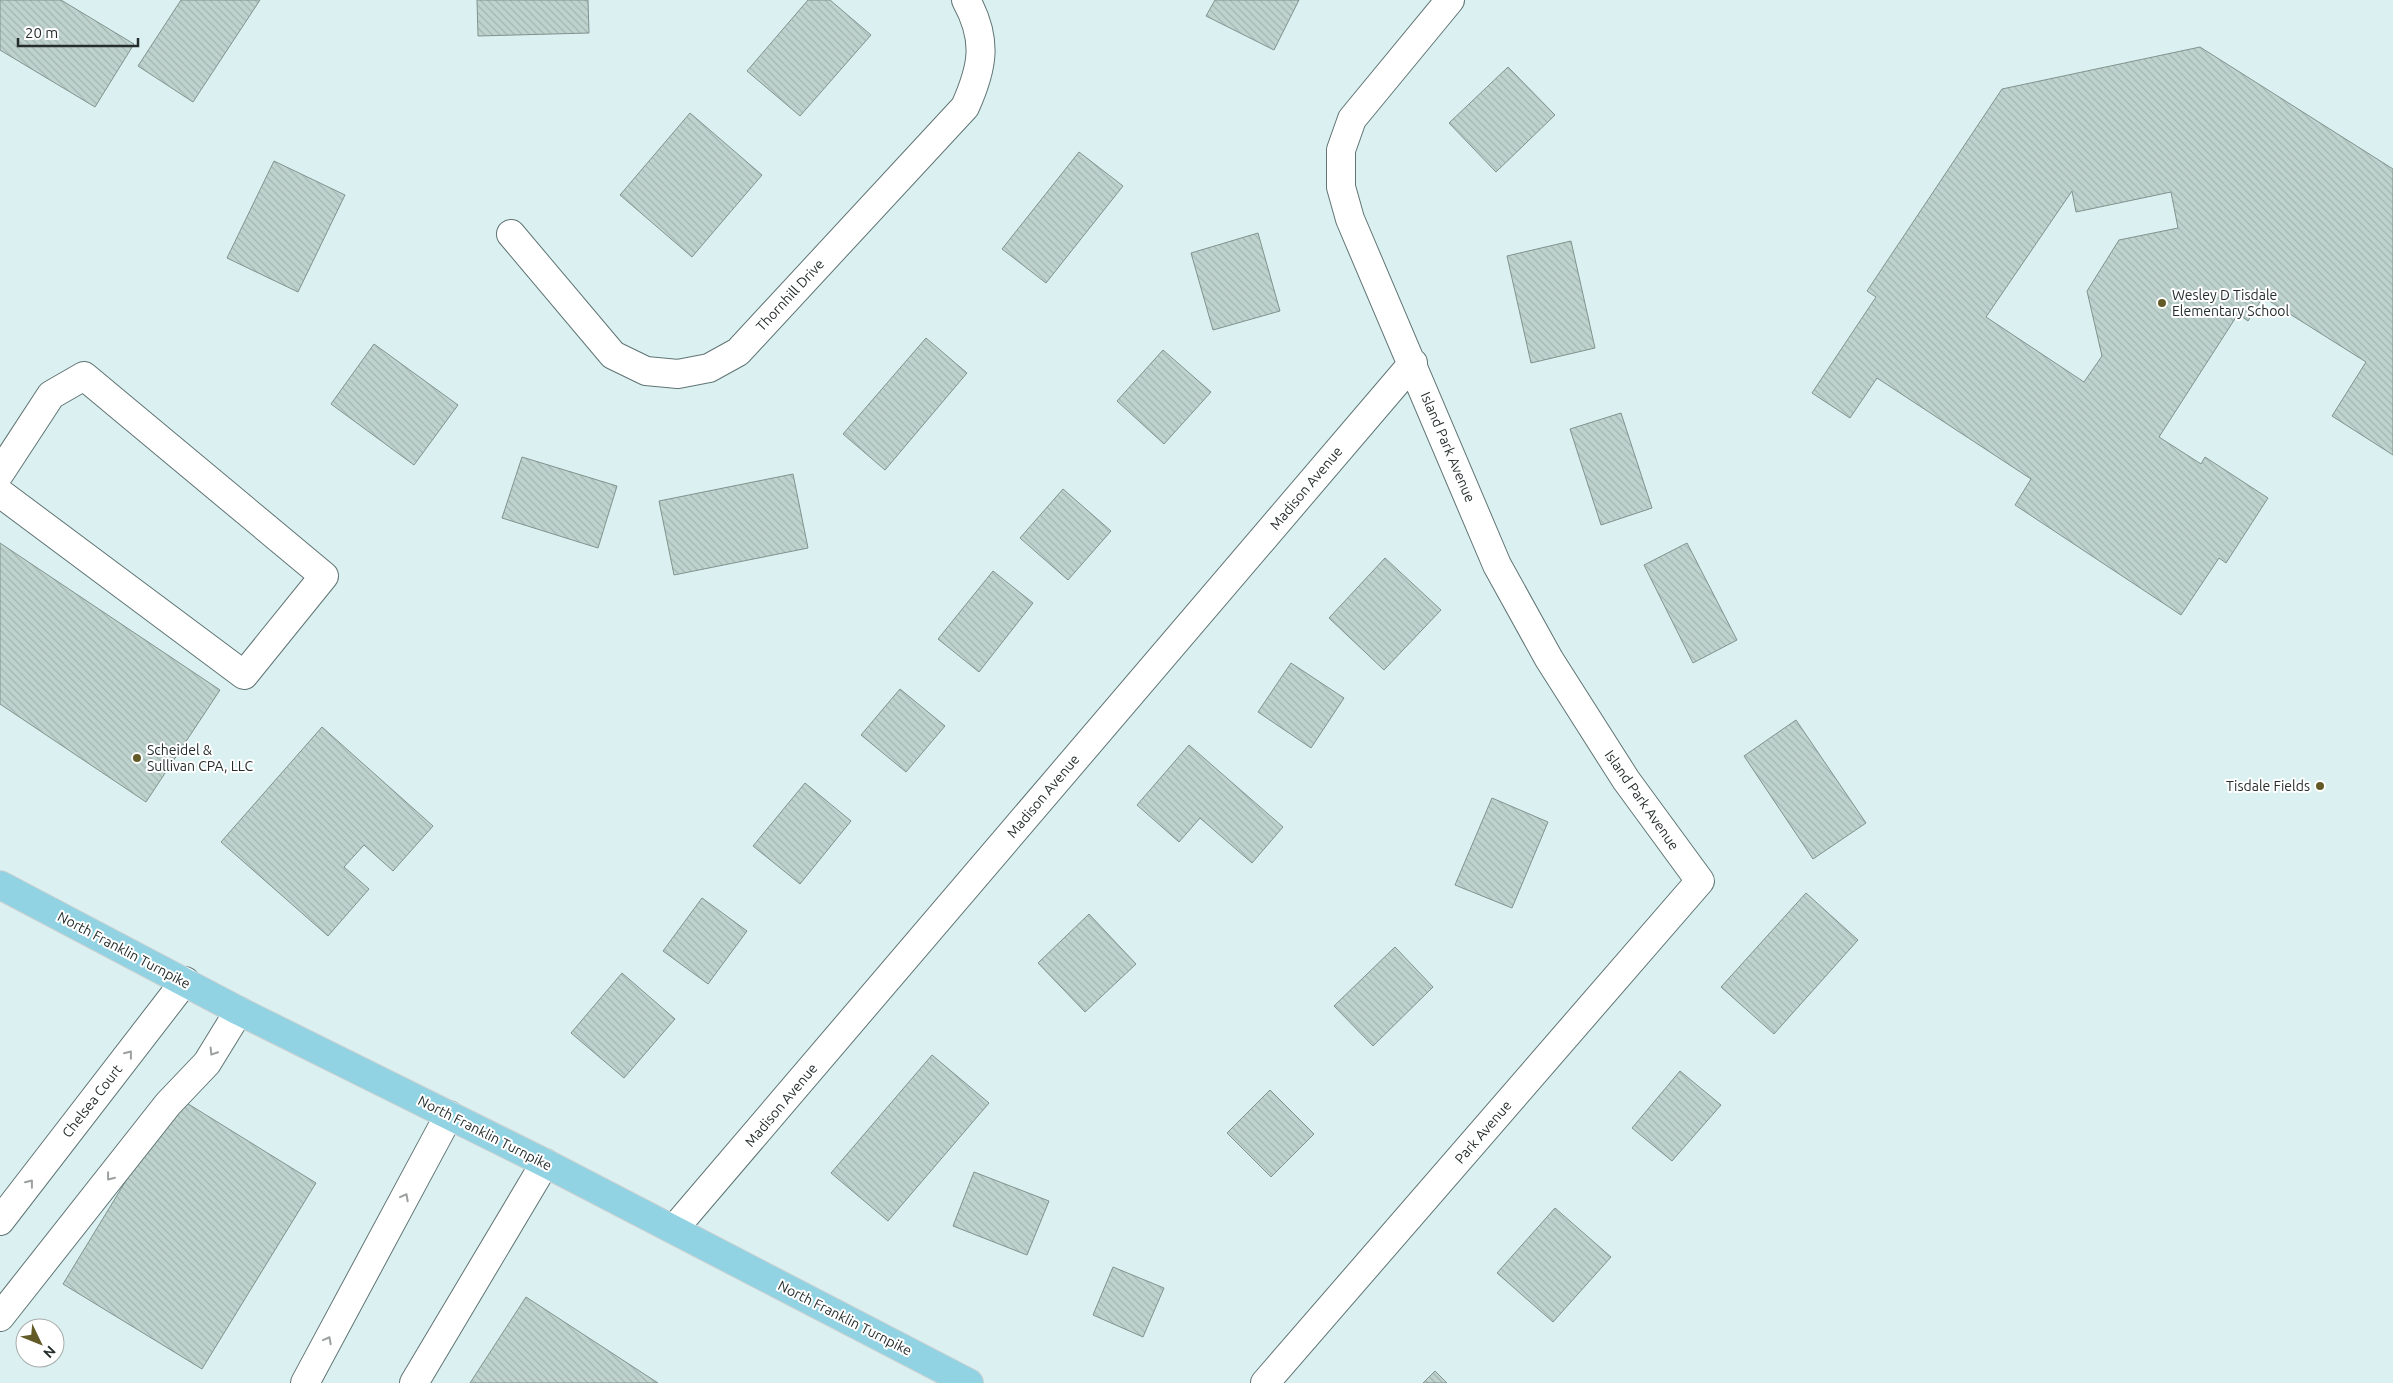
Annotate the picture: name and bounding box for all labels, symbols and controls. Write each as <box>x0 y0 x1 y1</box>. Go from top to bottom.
scale bar <box>18 15 138 47</box>
text: 20 m <box>25 24 58 41</box>
street label: Thornhill Drive <box>753 256 827 334</box>
place label: Wesley D Tisdale Elementary School <box>2172 287 2290 319</box>
marker: Wesley D Tisdale Elementary School <box>2156 297 2168 309</box>
street label: Island Park Avenue <box>1418 389 1478 505</box>
street label: Madison Avenue <box>1267 443 1345 533</box>
place label: Scheidel & Sullivan CPA, LLC <box>147 742 254 774</box>
street label: Island Park Avenue <box>1602 747 1682 853</box>
street label: Madison Avenue <box>1004 751 1082 841</box>
marker: Scheidel & Sullivan CPA, LLC <box>131 752 143 764</box>
place label: Tisdale Fields <box>2226 778 2310 794</box>
marker: Tisdale Fields <box>2314 780 2326 792</box>
street label: North Franklin Turnpike <box>55 908 193 992</box>
one-way arrow <box>210 1047 220 1056</box>
one-way arrow <box>123 1050 132 1060</box>
street label: Madison Avenue <box>742 1060 820 1150</box>
street label: Chelsea Court <box>59 1061 126 1140</box>
street label: North Franklin Turnpike <box>415 1092 555 1174</box>
street label: Park Avenue <box>1451 1097 1515 1167</box>
one-way arrow <box>107 1172 116 1181</box>
one-way arrow <box>24 1180 32 1189</box>
one-way arrow <box>399 1193 409 1202</box>
street label: North Franklin Turnpike <box>775 1277 915 1359</box>
north arrow <box>15 1318 65 1368</box>
one-way arrow <box>322 1336 332 1345</box>
text: N <box>40 1343 59 1361</box>

